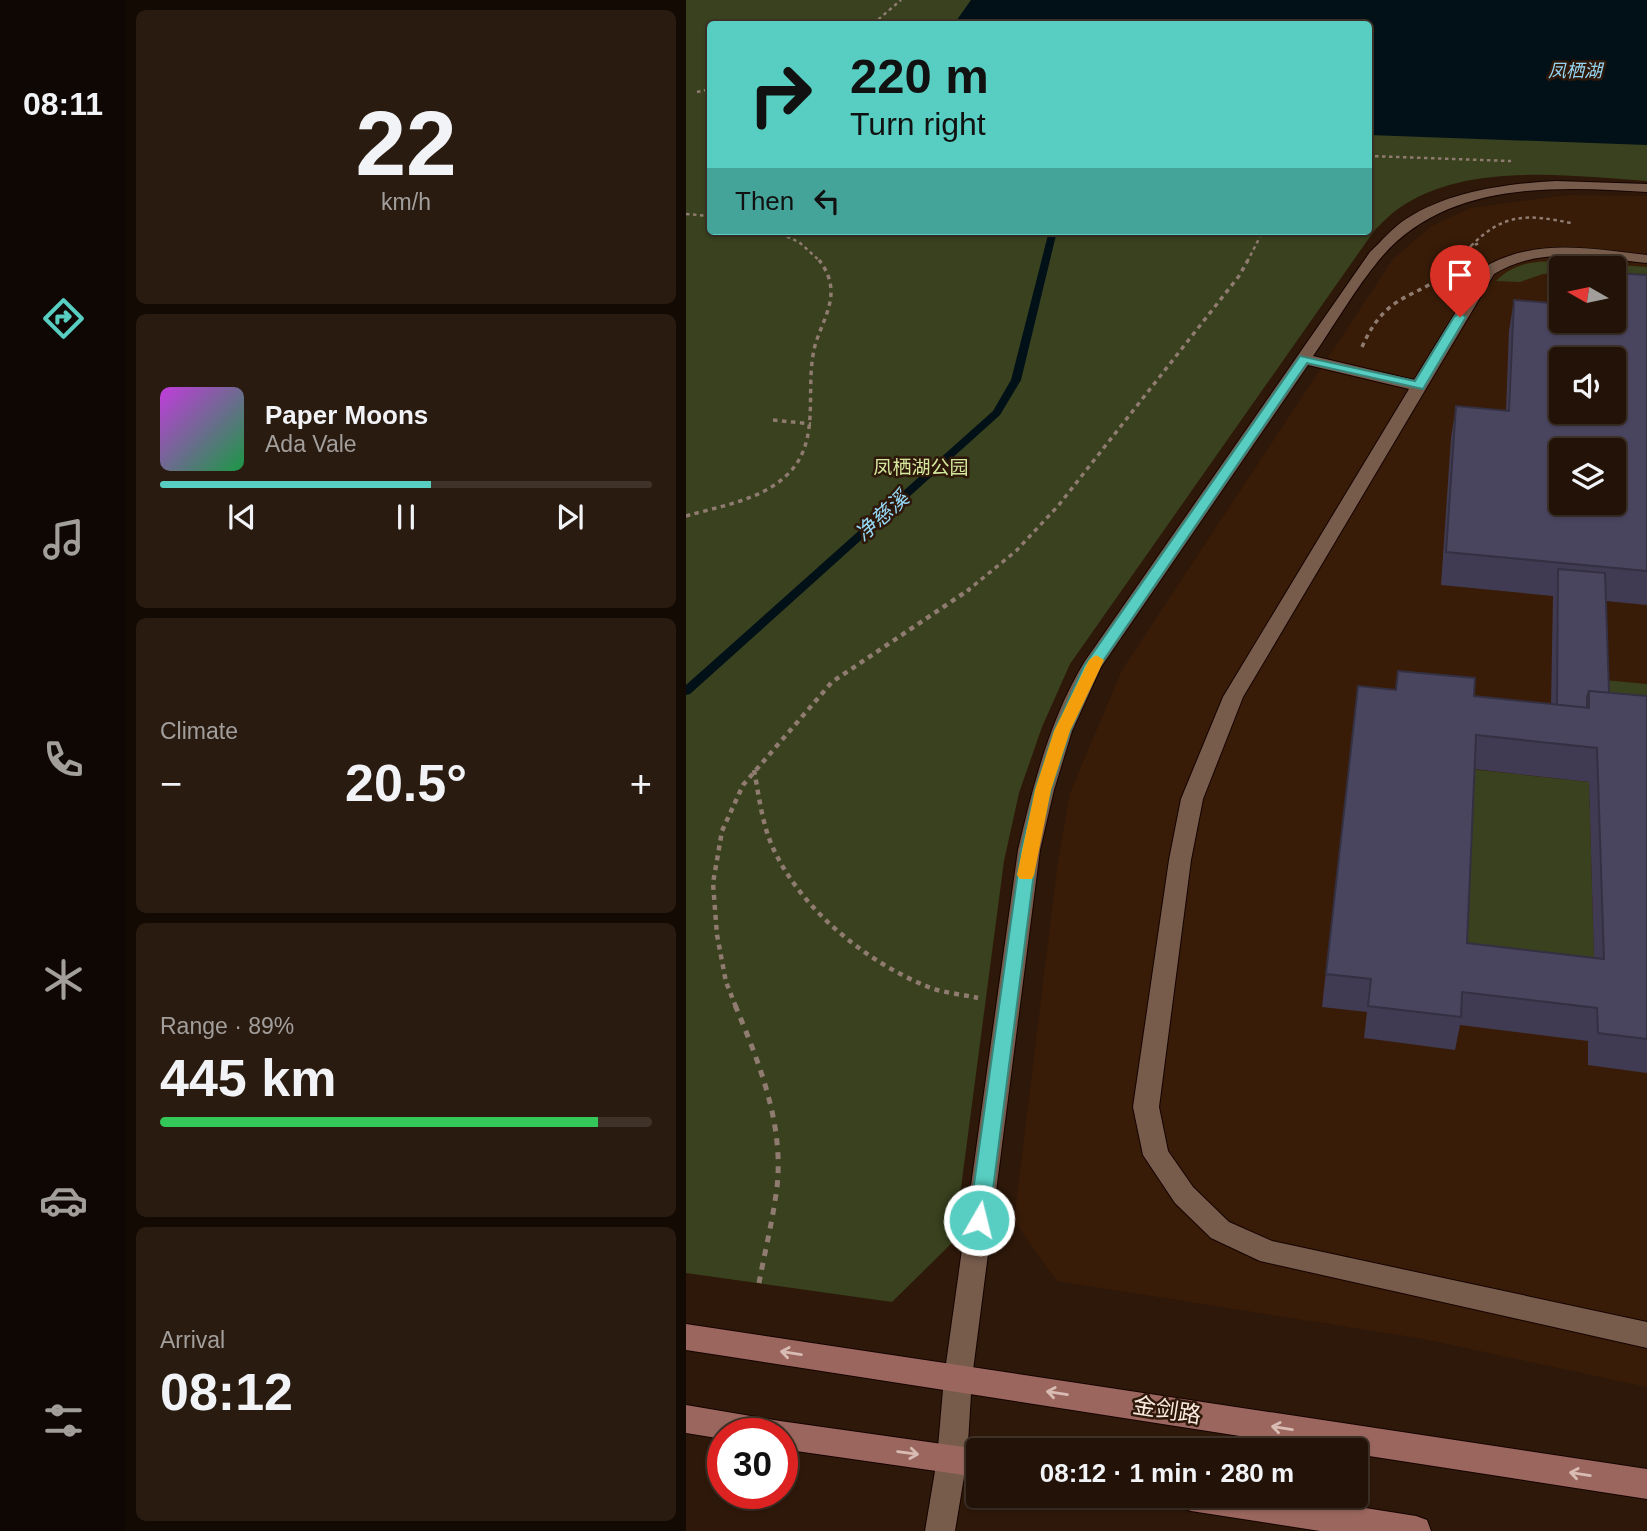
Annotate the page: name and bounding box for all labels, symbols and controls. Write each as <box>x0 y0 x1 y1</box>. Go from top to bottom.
icon: right <box>735 49 826 140</box>
text: 220 m <box>850 49 989 103</box>
water label: 凤栖湖 <box>1548 61 1605 81</box>
text: 08:11 <box>23 86 103 122</box>
text: 22 <box>355 93 457 194</box>
text: Turn right <box>850 106 986 142</box>
icon: left <box>808 182 846 220</box>
text: Then <box>735 186 794 216</box>
text: km/h <box>381 189 431 215</box>
pin <box>1430 245 1490 317</box>
icon: arrive <box>1441 256 1479 294</box>
north arrow <box>1549 256 1626 332</box>
map controls <box>1549 256 1626 515</box>
icon: directions <box>39 294 88 343</box>
button: sound <box>1549 347 1626 424</box>
text: Paper Moons <box>265 400 428 430</box>
text: Ada Vale <box>265 431 357 457</box>
button: layers <box>1549 438 1626 515</box>
park label: 凤栖湖公园 <box>873 457 969 478</box>
water label: 净慈溪 <box>851 485 914 545</box>
icon: previous <box>223 498 261 536</box>
icon: pause <box>387 498 425 536</box>
icon: next <box>551 498 589 536</box>
icon: music <box>39 515 88 564</box>
text: Climate <box>160 718 238 744</box>
icon: phone <box>39 735 88 784</box>
text: 20.5° <box>345 754 467 812</box>
text: − <box>160 763 182 805</box>
text: + <box>630 763 652 805</box>
icon: climate <box>39 955 88 1004</box>
text: Range · 89% <box>160 1013 294 1039</box>
text: 445 km <box>160 1049 336 1107</box>
icon: car <box>39 1176 88 1225</box>
position arrow <box>942 1183 1016 1257</box>
text: Arrival <box>160 1327 225 1353</box>
one-way arrow <box>780 1346 803 1359</box>
text: 08:12 <box>160 1363 293 1421</box>
one-way arrow <box>1046 1387 1069 1400</box>
street label: 金剑路 <box>1131 1392 1203 1428</box>
icon: filters <box>39 1396 88 1445</box>
speed limit sign: 30 <box>707 1418 798 1509</box>
one-way arrow <box>1271 1421 1294 1434</box>
one-way arrow <box>896 1447 919 1460</box>
text: 08:12 · 1 min · 280 m <box>1040 1458 1294 1488</box>
one-way arrow <box>1569 1467 1591 1480</box>

